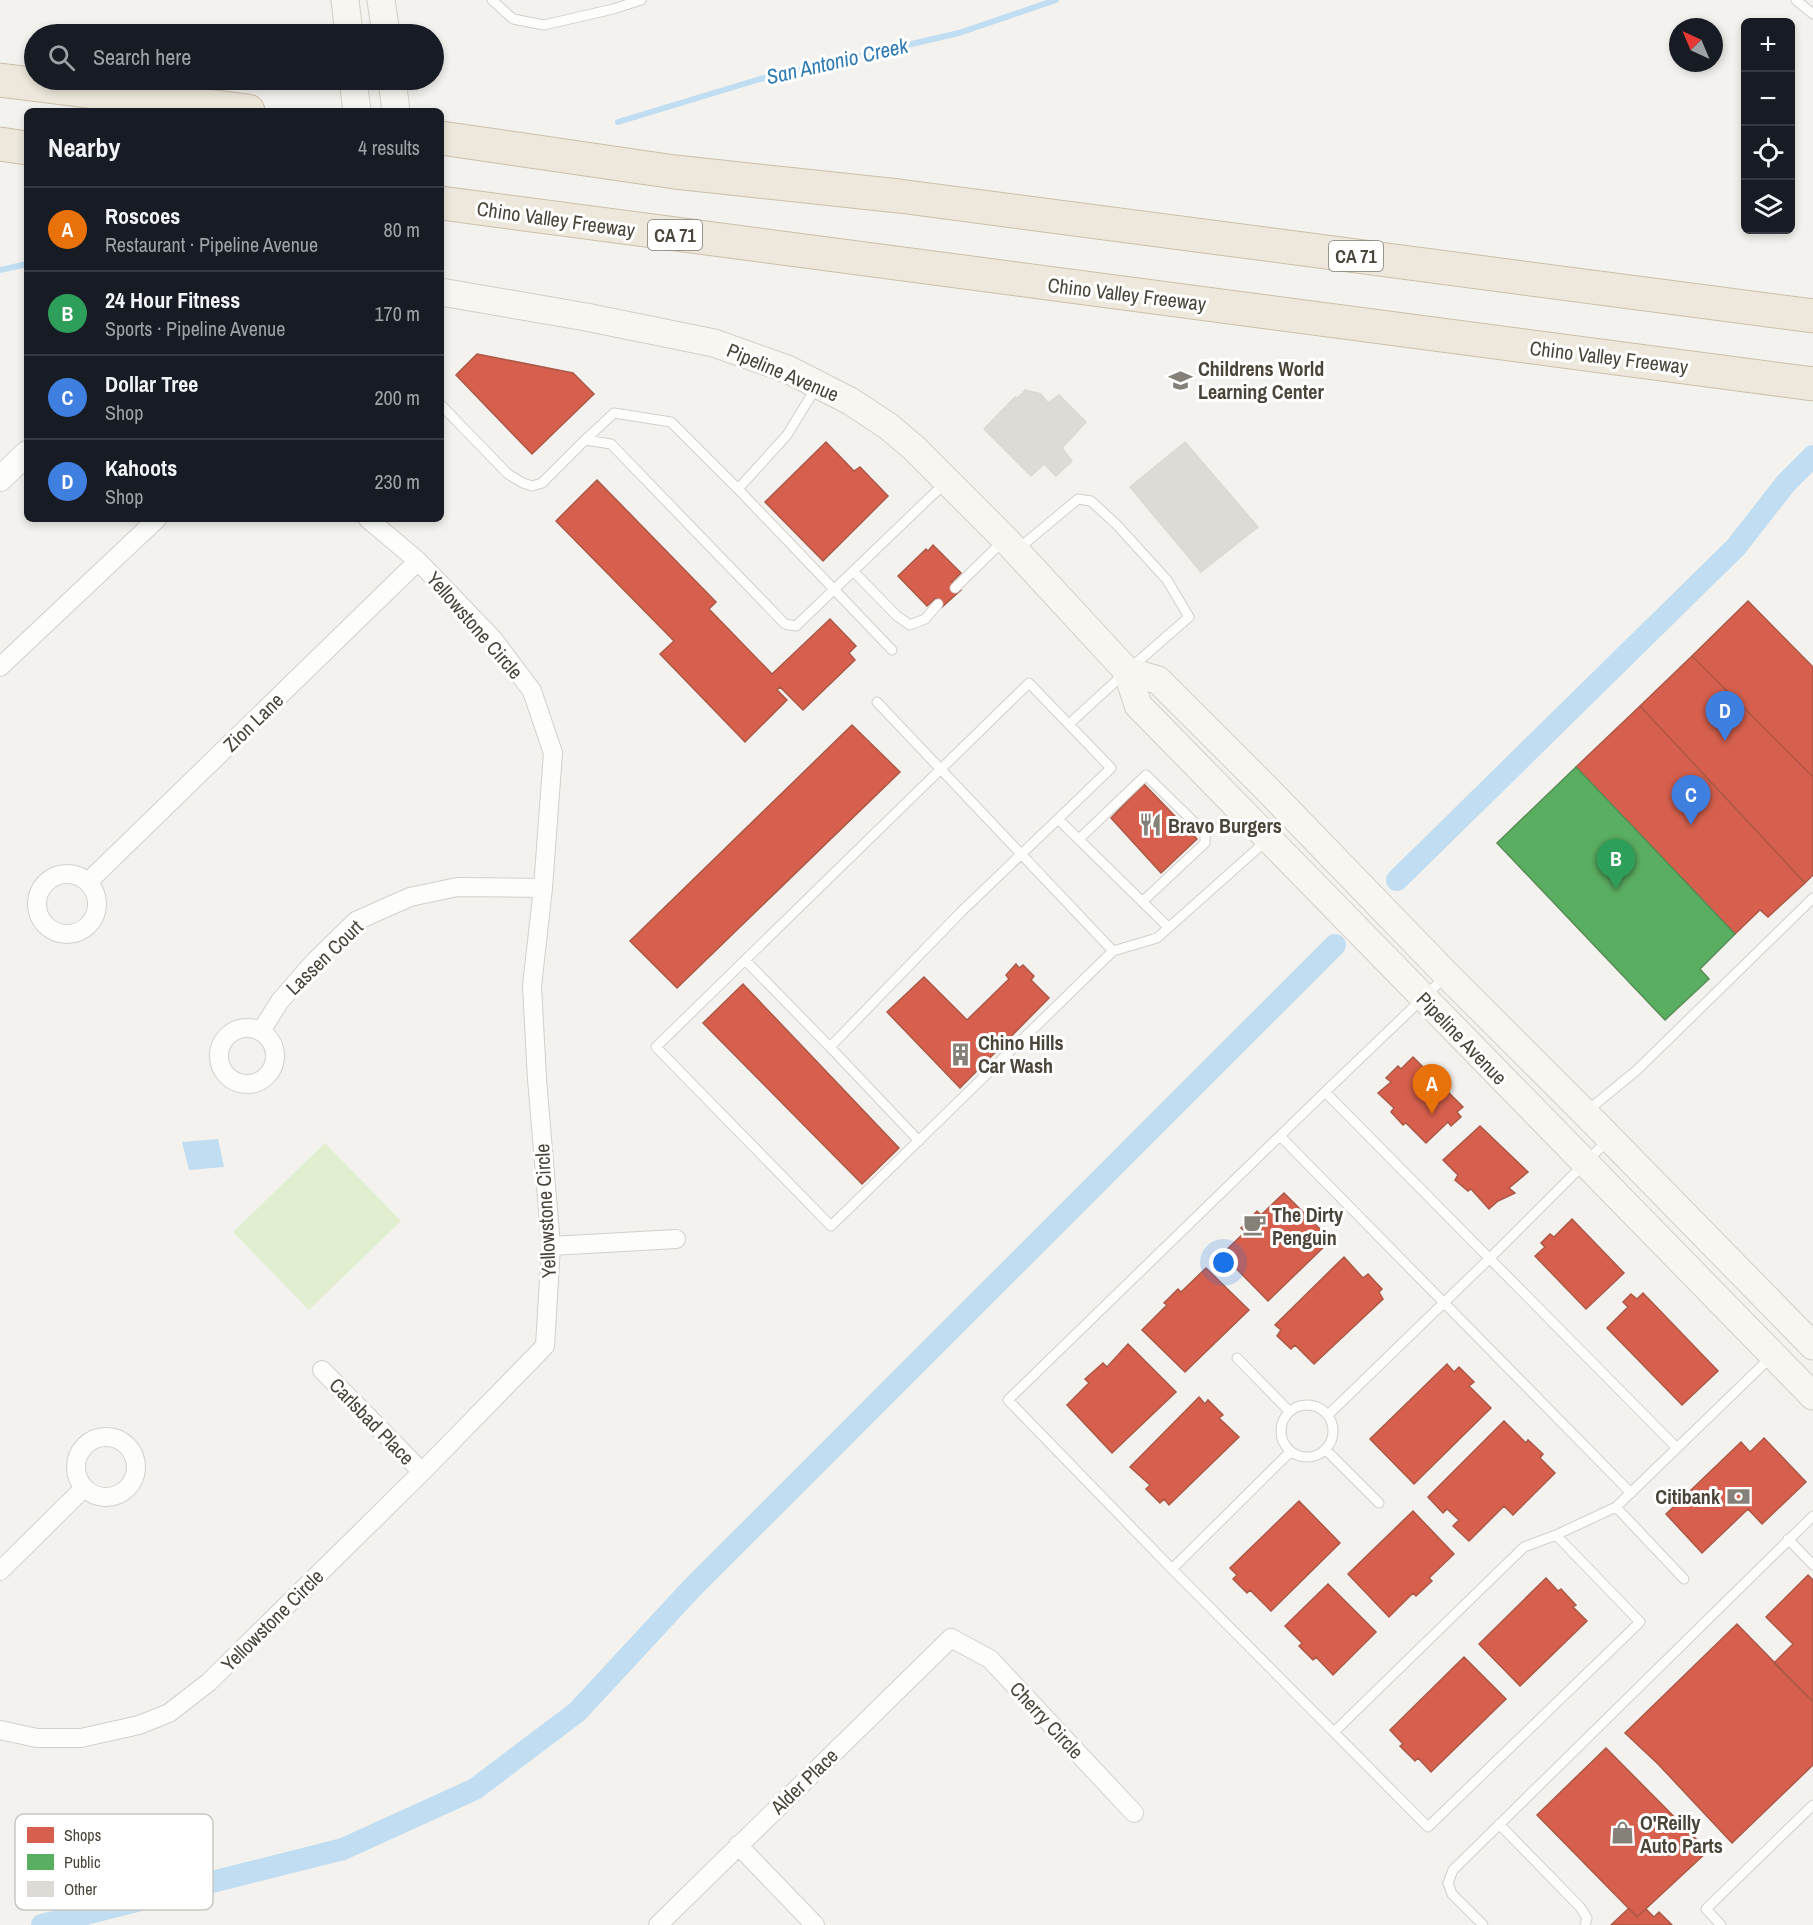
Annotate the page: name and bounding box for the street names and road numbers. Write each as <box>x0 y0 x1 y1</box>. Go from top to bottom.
street label: Chino Valley Freeway <box>475 195 637 244</box>
road number: CA 71 <box>648 220 702 250</box>
road number: CA 71 <box>1329 241 1383 271</box>
street label: Chino Valley Freeway <box>1046 271 1208 317</box>
street label: Chino Valley Freeway <box>1528 334 1690 380</box>
street label: Pipeline Avenue <box>723 336 843 408</box>
street label: Yellowstone Circle <box>421 565 529 685</box>
street label: Zion Lane <box>217 687 289 757</box>
street label: Lassen Court <box>280 913 369 1001</box>
street label: Pipeline Avenue <box>1412 986 1512 1090</box>
street label: Yellowstone Circle <box>528 1143 562 1279</box>
street label: Carlsbad Place <box>324 1372 420 1470</box>
street label: Yellowstone Circle <box>215 1563 329 1677</box>
street label: Cherry Circle <box>1004 1675 1090 1765</box>
street label: Alder Place <box>764 1742 844 1821</box>

